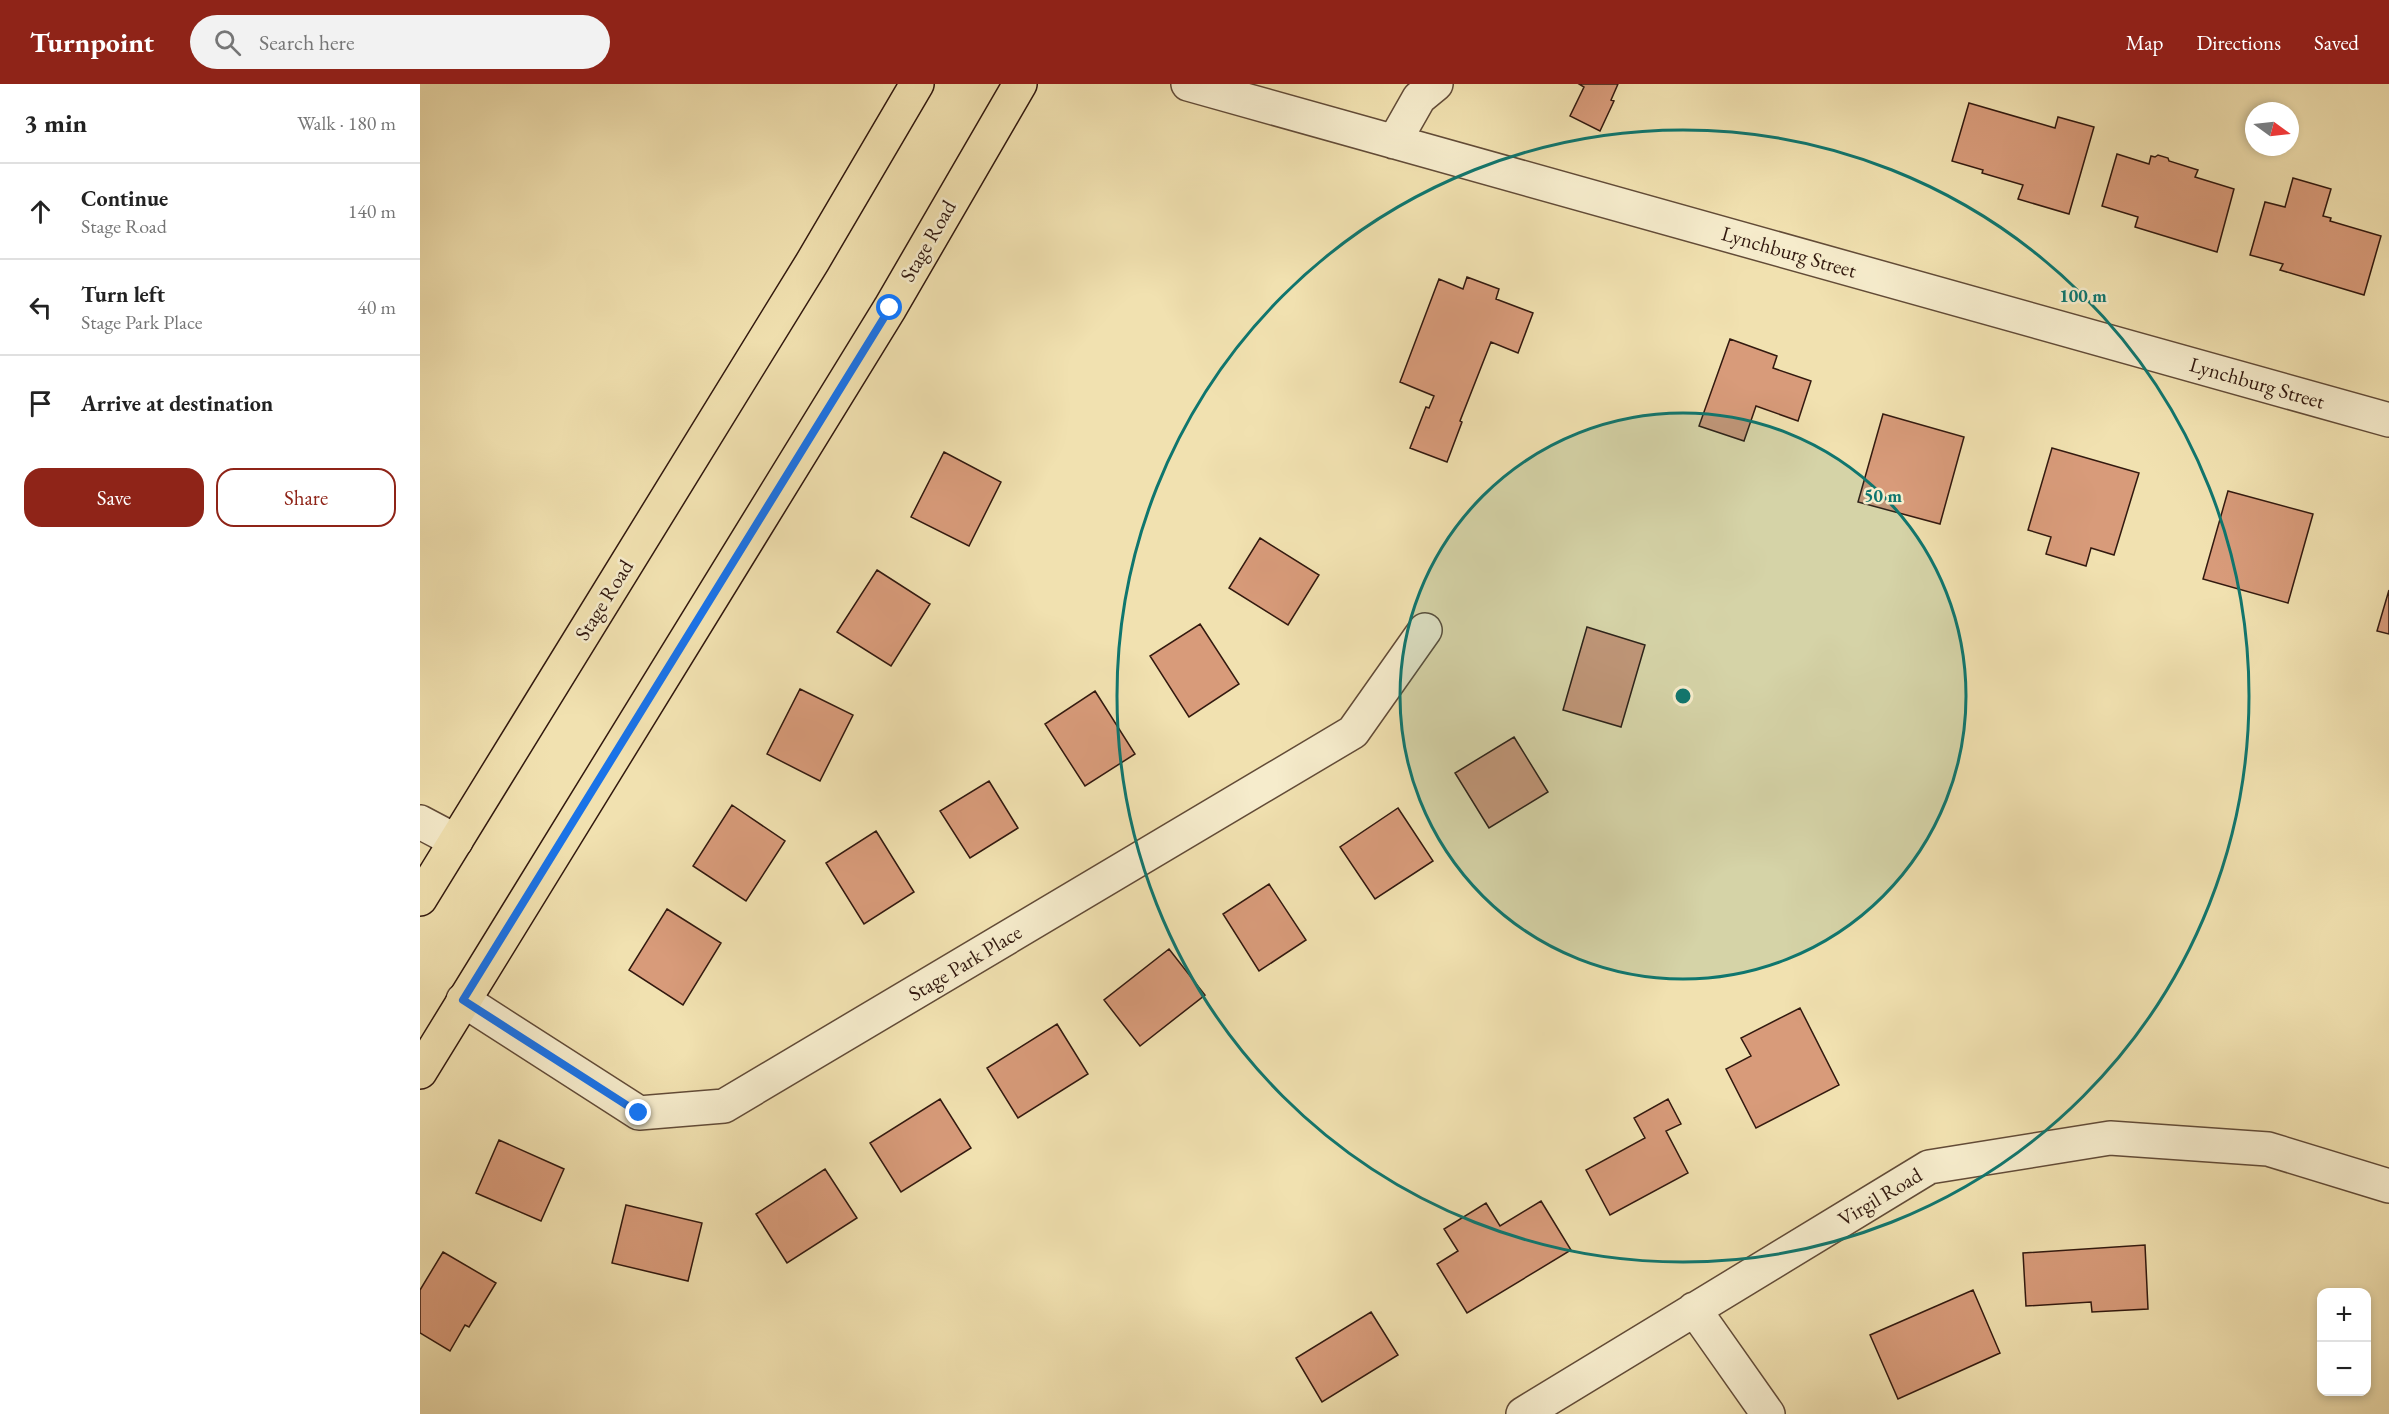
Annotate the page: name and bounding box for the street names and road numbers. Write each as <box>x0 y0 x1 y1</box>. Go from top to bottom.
street label: Stage Road <box>893 195 962 287</box>
street label: Lynchburg Street <box>1718 219 1860 284</box>
street label: Lynchburg Street <box>2186 350 2328 415</box>
street label: Stage Road <box>568 554 639 645</box>
street label: Stage Park Place <box>903 918 1026 1007</box>
street label: Virgil Road <box>1833 1161 1927 1232</box>

